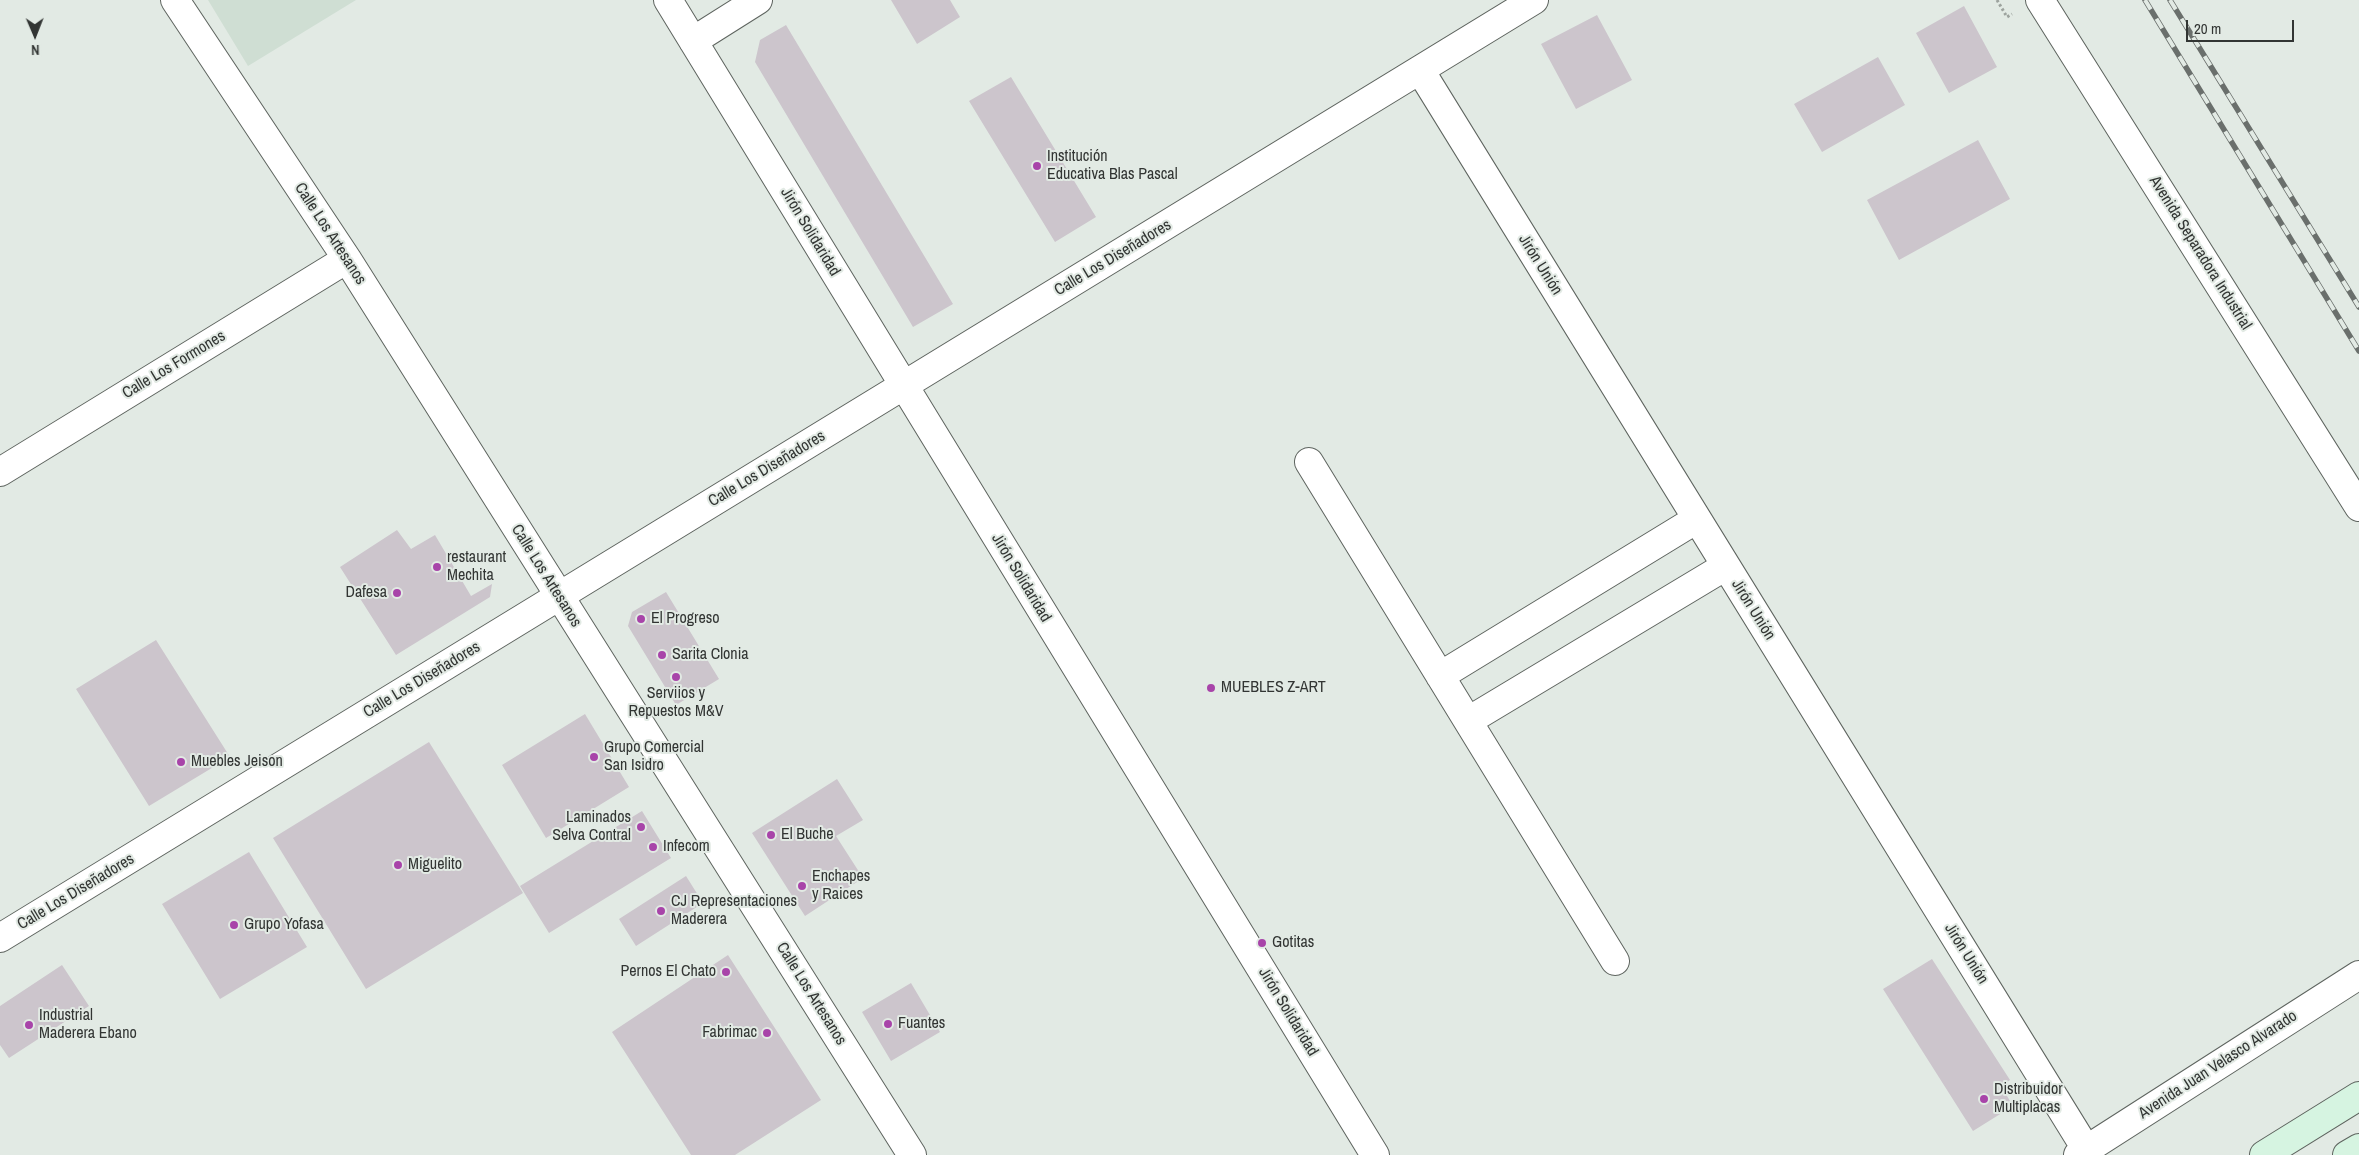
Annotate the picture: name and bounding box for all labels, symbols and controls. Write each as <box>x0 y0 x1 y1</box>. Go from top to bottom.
north arrow <box>10 10 60 60</box>
scale bar <box>2189 10 2296 42</box>
text: 20 m <box>2194 18 2221 39</box>
text: N <box>31 41 40 59</box>
place label: Institución Educativa Blas Pascal <box>1047 147 1178 185</box>
marker: Institución Educativa Blas Pascal <box>1031 160 1043 172</box>
street label: Avenida Separadora Industrial <box>2145 173 2255 333</box>
street label: Calle Los Artesanos <box>290 180 370 288</box>
street label: Jirón Solidaridad <box>776 184 844 280</box>
street label: Calle Los Diseñadores <box>1051 216 1175 300</box>
street label: Jirón Unión <box>1514 231 1566 299</box>
street label: Calle Los Formones <box>119 327 229 403</box>
street label: Calle Los Diseñadores <box>705 427 829 511</box>
street label: Calle Los Artesanos <box>507 521 585 631</box>
street label: Jirón Solidaridad <box>987 530 1055 626</box>
place label: restaurant Mechita <box>447 548 506 586</box>
marker: restaurant Mechita <box>431 561 443 573</box>
street label: Jirón Unión <box>1727 576 1779 644</box>
place label: Dafesa <box>345 583 387 603</box>
marker: Dafesa <box>391 587 403 599</box>
place label: El Progreso <box>651 609 720 629</box>
marker: El Progreso <box>635 613 647 625</box>
street label: Calle Los Diseñadores <box>360 638 484 722</box>
place label: Sarita Clonia <box>672 645 749 665</box>
marker: Sarita Clonia <box>656 649 668 661</box>
marker: Serviios y Repuestos M&V <box>670 671 682 683</box>
place label: MUEBLES Z-ART <box>1221 678 1326 698</box>
marker: MUEBLES Z-ART <box>1205 682 1217 694</box>
place label: Serviios y Repuestos M&V <box>629 684 723 722</box>
place label: Grupo Comercial San Isidro <box>604 738 704 776</box>
marker: Grupo Comercial San Isidro <box>588 751 600 763</box>
place label: Muebles Jeison <box>191 752 283 772</box>
marker: Muebles Jeison <box>175 756 187 768</box>
place label: Laminados Selva Contral <box>552 808 631 846</box>
marker: Laminados Selva Contral <box>635 821 647 833</box>
place label: El Buche <box>781 825 834 845</box>
marker: El Buche <box>765 829 777 841</box>
place label: Infecom <box>663 837 710 857</box>
marker: Infecom <box>647 841 659 853</box>
street label: Calle Los Diseñadores <box>14 850 138 934</box>
place label: Miguelito <box>408 855 462 875</box>
marker: Miguelito <box>392 859 404 871</box>
place label: Enchapes y Raices <box>812 867 870 905</box>
marker: Enchapes y Raices <box>796 880 808 892</box>
place label: CJ Representaciones Maderera <box>671 892 797 930</box>
marker: CJ Representaciones Maderera <box>655 905 667 917</box>
place label: Grupo Yofasa <box>244 915 324 935</box>
marker: Grupo Yofasa <box>228 919 240 931</box>
street label: Jirón Unión <box>1940 920 1992 988</box>
place label: Gotitas <box>1272 933 1314 953</box>
marker: Gotitas <box>1256 937 1268 949</box>
street label: Calle Los Artesanos <box>772 939 850 1049</box>
place label: Pernos El Chato <box>620 962 716 982</box>
street label: Jirón Solidaridad <box>1254 964 1322 1060</box>
marker: Pernos El Chato <box>720 966 732 978</box>
place label: Industrial Maderera Ebano <box>39 1006 137 1044</box>
street label: Avenida Juan Velasco Alvarado <box>2135 1007 2301 1123</box>
place label: Fuantes <box>898 1014 945 1034</box>
marker: Fuantes <box>882 1018 894 1030</box>
marker: Industrial Maderera Ebano <box>23 1019 35 1031</box>
place label: Fabrimac <box>702 1023 757 1043</box>
marker: Fabrimac <box>761 1027 773 1039</box>
place label: Distribuidor Multiplacas <box>1994 1080 2063 1118</box>
marker: Distribuidor Multiplacas <box>1978 1093 1990 1105</box>

